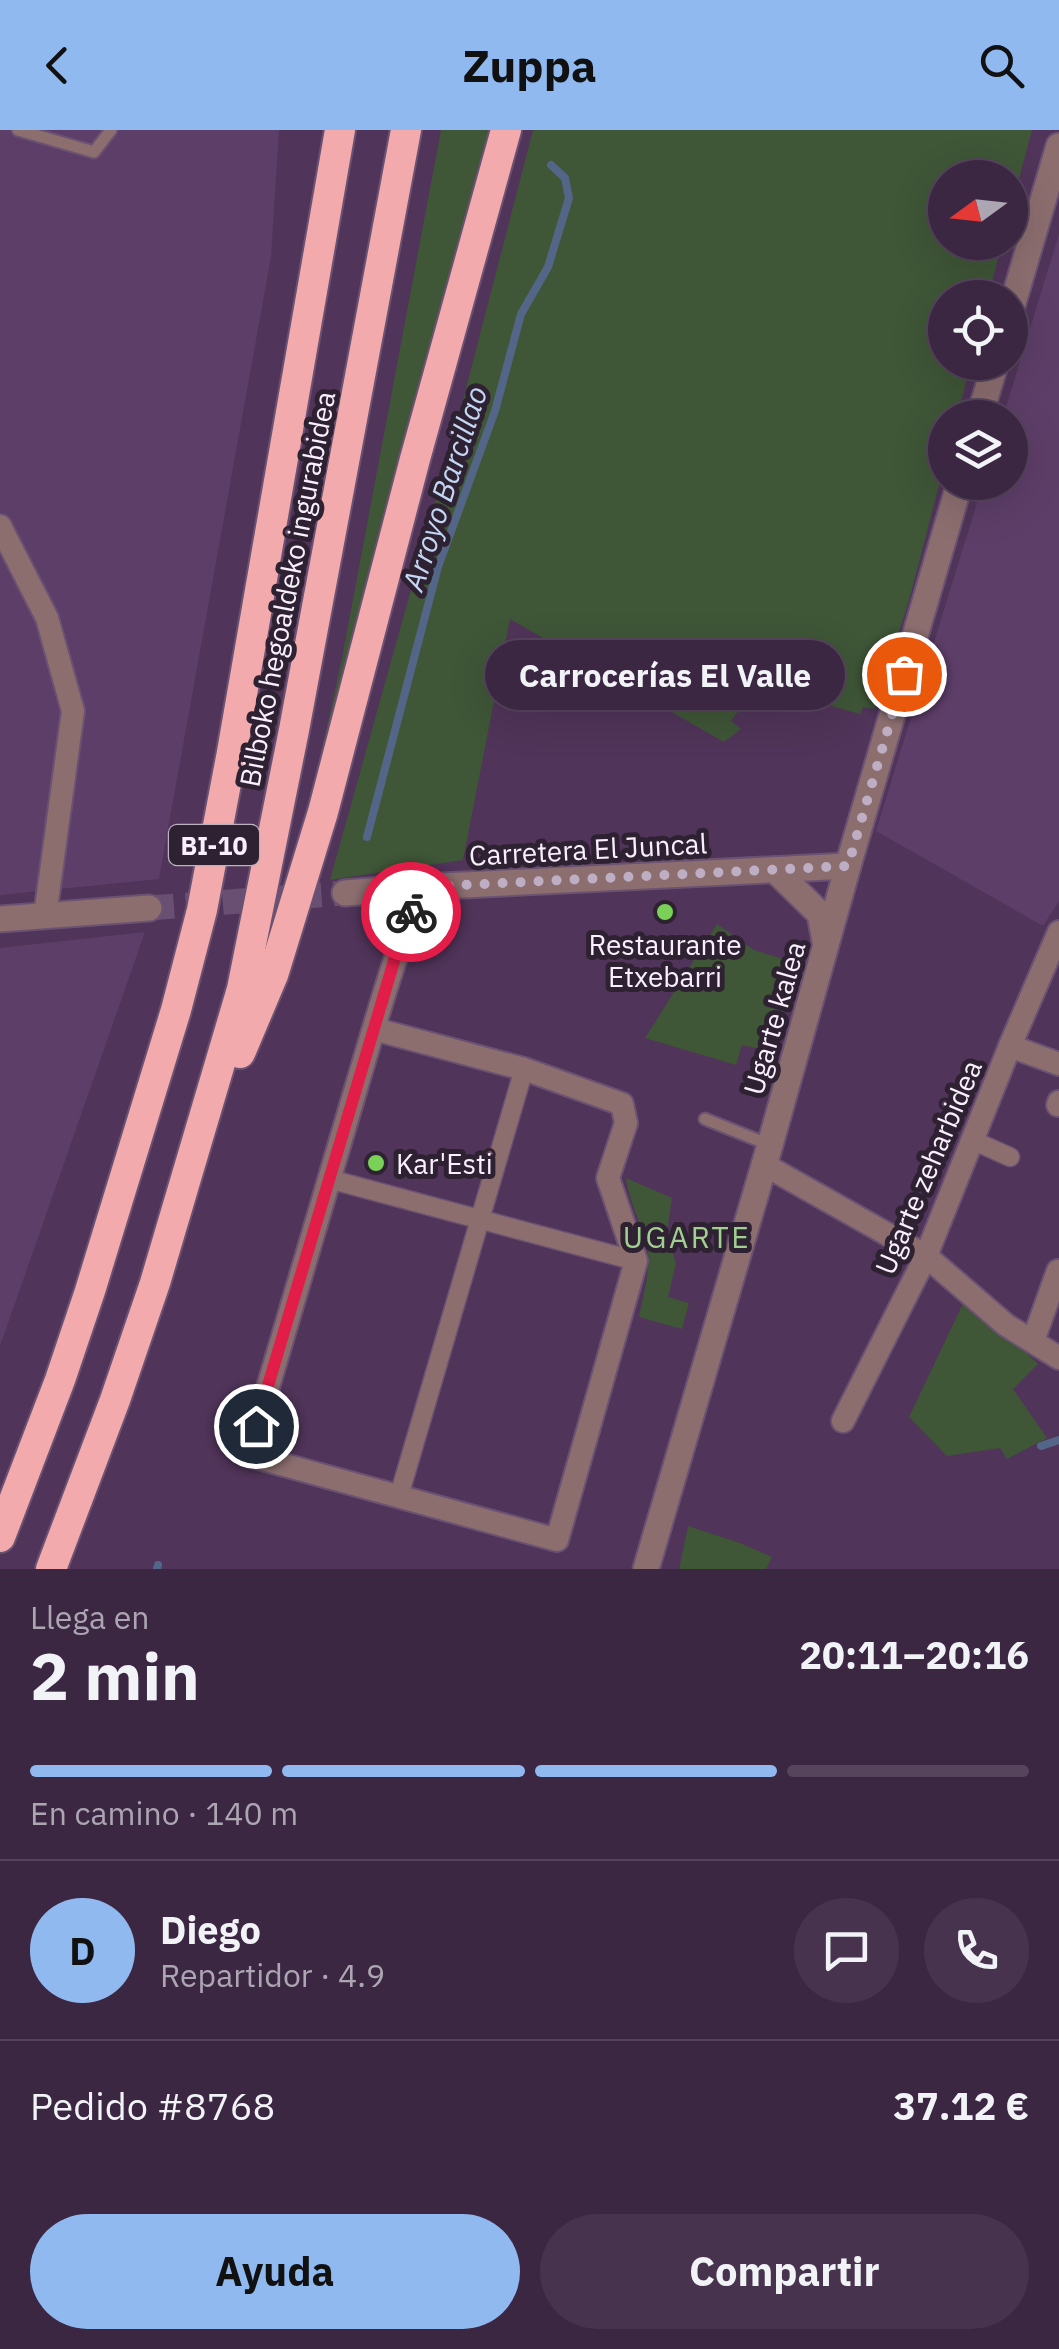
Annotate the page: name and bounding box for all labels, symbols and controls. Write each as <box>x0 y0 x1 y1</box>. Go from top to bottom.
text: Zuppa <box>462 36 597 94</box>
icon: back <box>30 38 85 93</box>
icon: search <box>974 38 1029 93</box>
north arrow <box>928 160 1028 260</box>
map controls <box>928 160 1028 500</box>
button: locate <box>928 280 1028 380</box>
water label: Arroyo Barcillao <box>392 381 495 596</box>
street label: Bilboko hegoaldeko ingurabidea <box>230 388 344 790</box>
button: layers <box>928 400 1028 500</box>
pin <box>862 632 947 717</box>
callout: Carrocerías El Valle <box>484 639 844 709</box>
icon: bag <box>877 647 932 702</box>
text: Carrocerías El Valle <box>519 654 811 696</box>
street label: Carretera El Juncal <box>468 824 708 874</box>
road number: BI-10 <box>169 825 259 865</box>
courier <box>361 862 461 962</box>
icon: bike <box>384 885 439 940</box>
marker: Restaurante Etxebarri <box>654 901 676 923</box>
place label: Restaurante Etxebarri <box>588 926 742 995</box>
street label: Ugarte kalea <box>734 937 814 1099</box>
street label: Ugarte zeharbidea <box>866 1054 990 1280</box>
place label: Kar'Esti <box>396 1145 493 1182</box>
marker: Kar'Esti <box>365 1152 387 1174</box>
district label: UGARTE <box>623 1217 751 1256</box>
pin <box>214 1384 299 1469</box>
icon: home <box>229 1399 284 1454</box>
text: Llega en <box>30 1596 150 1638</box>
text: 20:11–20:16 <box>799 1630 1029 1679</box>
text: 2 min <box>30 1633 200 1718</box>
text: En camino · 140 m <box>30 1792 298 1834</box>
button: chat <box>794 1898 899 2003</box>
button: phone <box>924 1898 1029 2003</box>
text: Diego <box>160 1905 261 1954</box>
text: D <box>69 1926 96 1975</box>
text: Repartidor · 4.9 <box>160 1954 385 1996</box>
text: Pedido #8768 <box>30 2081 275 2130</box>
text: 37.12 € <box>893 2081 1029 2130</box>
button: Ayuda <box>30 2214 520 2329</box>
button: Compartir <box>540 2214 1029 2329</box>

